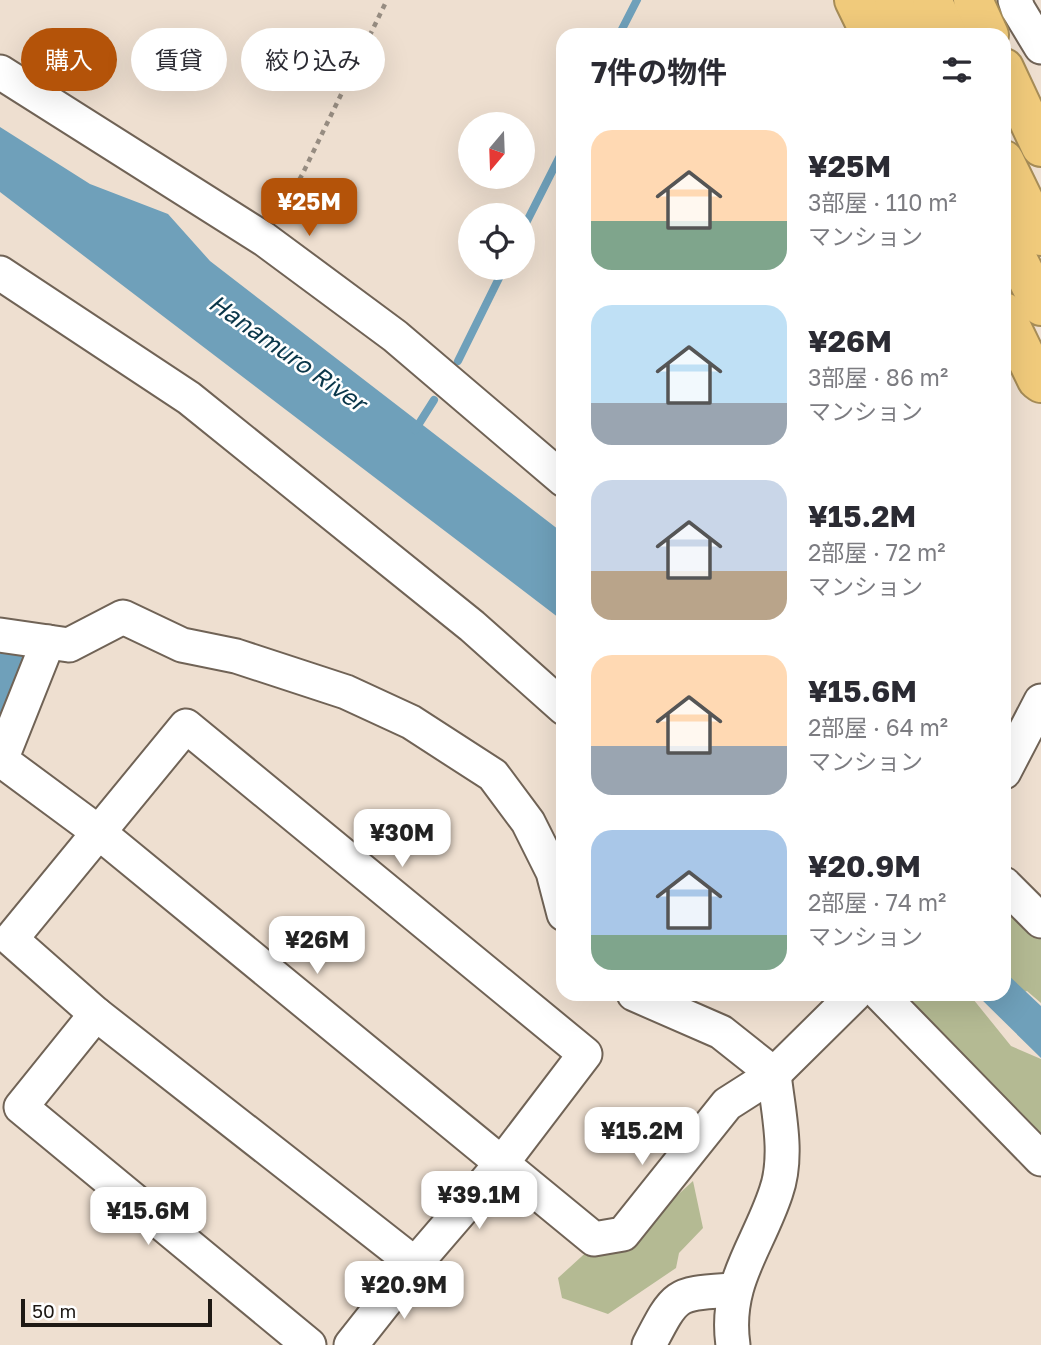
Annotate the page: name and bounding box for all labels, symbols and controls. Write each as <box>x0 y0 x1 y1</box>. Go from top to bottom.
chip: 購入 <box>21 28 117 91</box>
chip: 賃貸 <box>131 28 227 91</box>
chip: 絞り込み <box>241 28 385 91</box>
icon: filters <box>938 51 976 89</box>
text: 7件の物件 <box>591 54 727 90</box>
north arrow <box>458 112 536 189</box>
map controls <box>458 112 535 280</box>
text: ¥25M <box>808 148 891 184</box>
icon: home <box>647 158 731 242</box>
pin: ¥25M <box>268 178 350 238</box>
text: ¥25M <box>277 187 341 215</box>
text: 3部屋 · 110 m² <box>808 188 957 216</box>
button: locate <box>458 203 535 280</box>
text: マンション <box>808 222 923 250</box>
water label: Hanamuro River <box>204 287 375 419</box>
text: ¥26M <box>808 323 892 359</box>
icon: home <box>647 333 731 417</box>
text: 3部屋 · 86 m² <box>808 363 948 391</box>
text: マンション <box>808 397 923 425</box>
text: ¥15.2M <box>808 498 916 534</box>
icon: home <box>647 508 731 592</box>
text: 2部屋 · 72 m² <box>808 538 946 566</box>
text: マンション <box>808 572 923 600</box>
text: ¥15.6M <box>808 673 917 709</box>
icon: home <box>647 683 731 767</box>
text: 2部屋 · 64 m² <box>808 713 948 741</box>
text: マンション <box>808 747 923 775</box>
pin: ¥30M <box>361 810 443 869</box>
text: ¥30M <box>370 818 434 846</box>
text: ¥20.9M <box>808 848 921 884</box>
icon: home <box>647 858 731 942</box>
text: 2部屋 · 74 m² <box>808 888 946 916</box>
pin: ¥26M <box>276 916 358 976</box>
text: マンション <box>808 922 923 950</box>
text: ¥26M <box>285 925 349 953</box>
pin: ¥15.2M <box>585 1108 699 1167</box>
text: ¥15.2M <box>601 1116 683 1144</box>
pin: ¥39.1M <box>422 1172 536 1231</box>
text: ¥39.1M <box>437 1180 521 1208</box>
pin: ¥15.6M <box>91 1188 205 1247</box>
text: ¥15.6M <box>106 1196 190 1224</box>
pin: ¥20.9M <box>347 1262 461 1321</box>
text: ¥20.9M <box>361 1270 447 1298</box>
scale bar <box>21 1296 212 1328</box>
text: 50 m <box>32 1299 76 1322</box>

